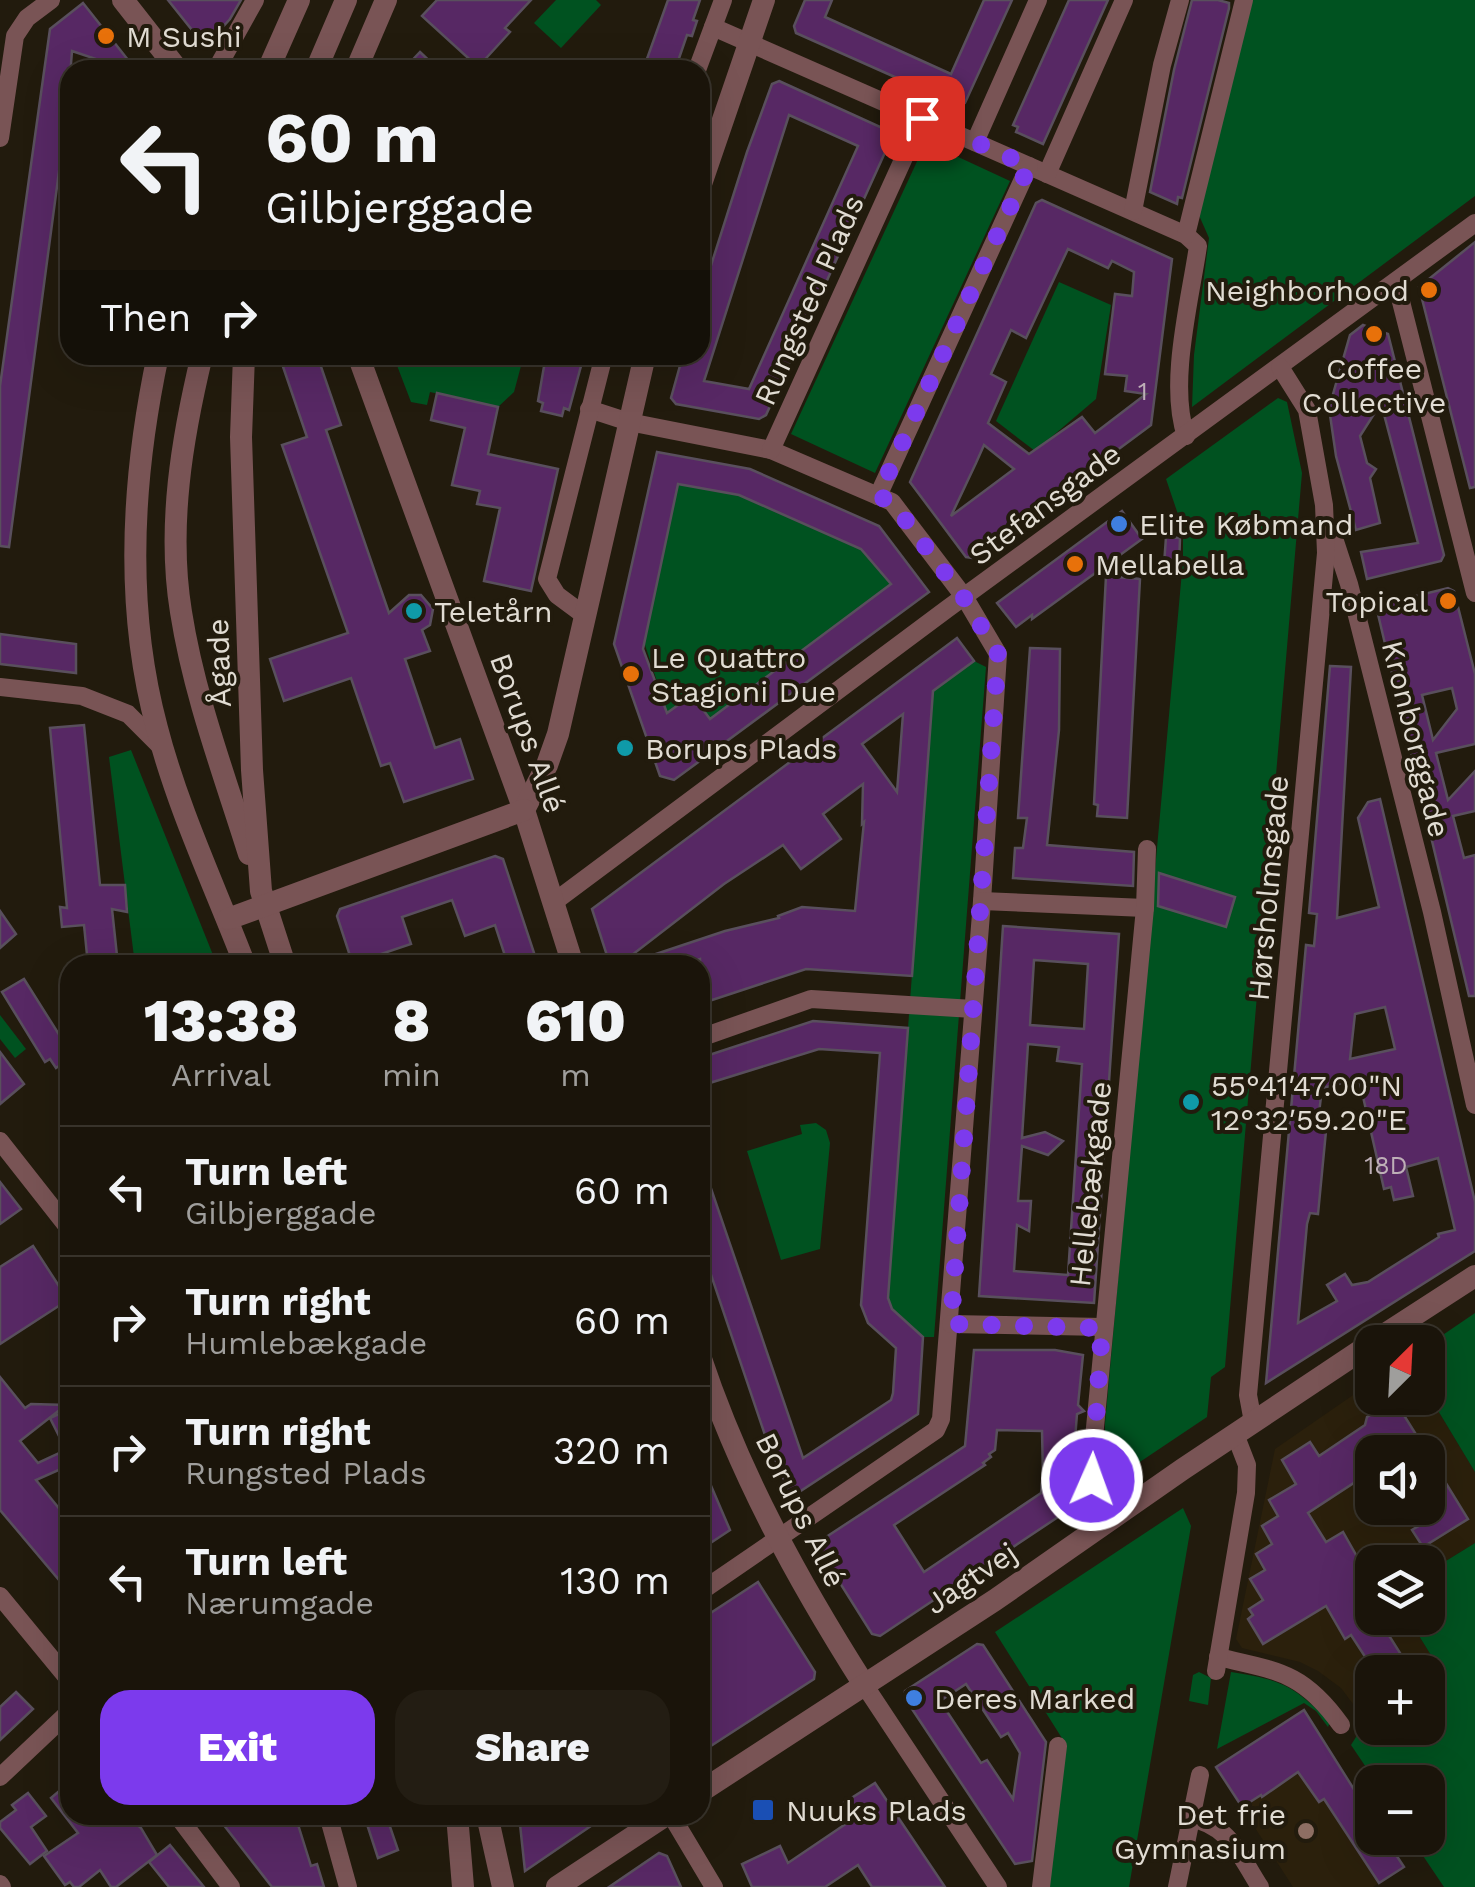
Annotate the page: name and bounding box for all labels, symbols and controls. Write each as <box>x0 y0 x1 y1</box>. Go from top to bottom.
place label: M Sushi <box>126 19 242 54</box>
marker: M Sushi <box>95 25 117 47</box>
pin <box>880 76 965 161</box>
icon: arrive <box>895 91 950 146</box>
text: 60 m <box>265 97 439 179</box>
icon: left <box>100 100 230 230</box>
text: Gilbjerggade <box>265 181 534 234</box>
street label: Rungsted Plads <box>747 189 871 411</box>
place label: Neighborhood <box>1205 273 1409 308</box>
marker: Neighborhood <box>1418 279 1440 301</box>
icon: right <box>211 290 266 345</box>
text: Then <box>100 296 191 340</box>
marker: Coffee Collective <box>1363 323 1385 345</box>
place label: Coffee Collective <box>1302 351 1446 420</box>
house number: 1 <box>1138 377 1148 406</box>
street label: Stefansgade <box>962 436 1128 572</box>
place label: Elite Købmand <box>1139 507 1354 542</box>
marker: Elite Købmand <box>1108 513 1130 535</box>
place label: Mellabella <box>1095 547 1245 582</box>
marker: Mellabella <box>1064 553 1086 575</box>
place label: Topical <box>1325 584 1428 619</box>
marker: Topical <box>1437 590 1459 612</box>
place label: Teletårn <box>434 594 553 629</box>
marker: Teletårn <box>403 600 425 622</box>
street label: Ågade <box>200 618 238 708</box>
street label: Kronborggade <box>1375 637 1457 841</box>
place label: Le Quattro Stagioni Due <box>651 640 836 709</box>
street label: Borups Allé <box>483 648 573 818</box>
marker: Le Quattro Stagioni Due <box>620 663 642 685</box>
place label: Borups Plads <box>645 731 837 766</box>
marker: Borups Plads <box>614 737 636 759</box>
street label: Hørsholmsgade <box>1241 774 1295 1002</box>
text: 13:38 <box>144 985 298 1056</box>
text: 8 <box>393 985 430 1056</box>
text: 610 <box>525 985 626 1056</box>
text: Arrival <box>171 1056 271 1094</box>
text: min <box>382 1056 441 1094</box>
text: m <box>560 1056 591 1094</box>
place label: 55°41′47.00"N 12°32′59.20"E <box>1211 1068 1407 1137</box>
street label: Hellebækgade <box>1062 1079 1118 1289</box>
marker: 55°41′47.00"N 12°32′59.20"E <box>1180 1091 1202 1113</box>
text: Turn left <box>185 1150 347 1194</box>
house number: 18D <box>1364 1151 1408 1180</box>
icon: left <box>100 1164 155 1219</box>
text: 60 m <box>574 1169 670 1213</box>
text: Gilbjerggade <box>185 1194 376 1232</box>
text: Turn right <box>185 1280 371 1324</box>
icon: right <box>100 1294 155 1349</box>
text: 60 m <box>574 1299 670 1343</box>
text: Humlebækgade <box>185 1324 427 1362</box>
north arrow <box>1355 1325 1445 1415</box>
map controls <box>1355 1325 1445 1855</box>
text: Turn right <box>185 1410 371 1454</box>
icon: right <box>100 1424 155 1479</box>
street label: Borups Allé <box>749 1427 853 1593</box>
position arrow <box>1040 1428 1144 1532</box>
text: 320 m <box>553 1429 670 1473</box>
button: sound <box>1355 1435 1445 1525</box>
text: Rungsted Plads <box>185 1454 427 1492</box>
street label: Jagtvej <box>919 1535 1023 1621</box>
text: Turn left <box>185 1540 347 1584</box>
button: layers <box>1355 1545 1445 1635</box>
icon: left <box>100 1554 155 1609</box>
text: 130 m <box>560 1559 670 1603</box>
text: Nærumgade <box>185 1584 374 1622</box>
button: + <box>1355 1655 1445 1745</box>
place label: Deres Marked <box>934 1681 1135 1716</box>
marker: Deres Marked <box>903 1687 925 1709</box>
button: Exit <box>100 1690 375 1805</box>
button: Share <box>395 1690 670 1805</box>
button: − <box>1355 1765 1445 1855</box>
place label: Nuuks Plads <box>786 1793 967 1828</box>
marker: Nuuks Plads <box>750 1797 776 1823</box>
place label: Det frie Gymnasium <box>1114 1797 1286 1866</box>
marker: Det frie Gymnasium <box>1295 1820 1317 1842</box>

